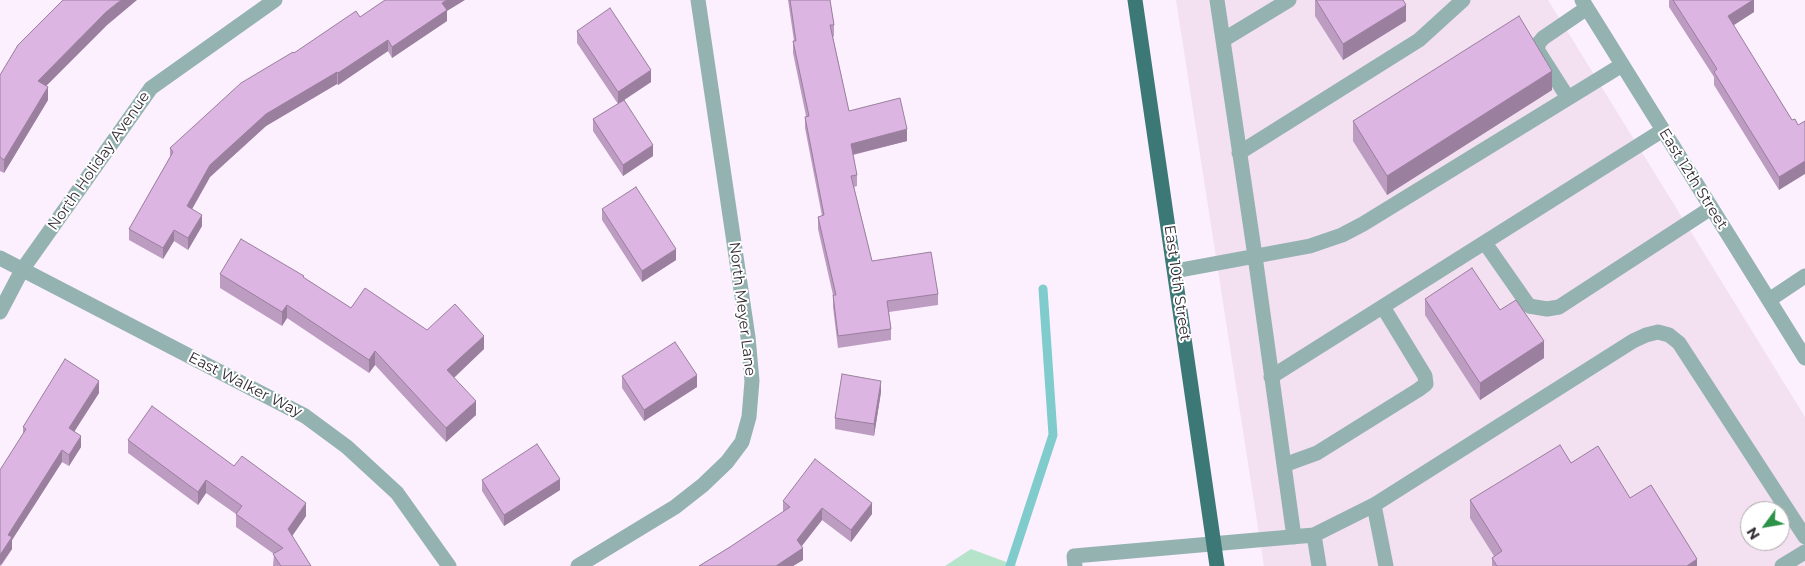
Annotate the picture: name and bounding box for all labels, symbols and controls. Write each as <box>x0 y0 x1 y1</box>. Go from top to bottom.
street label: North Holiday Avenue <box>44 88 154 234</box>
street label: East 12th Street <box>1655 125 1731 233</box>
street label: East 10th Street <box>1160 224 1194 342</box>
street label: North Meyer Lane <box>725 241 759 377</box>
street label: East Walker Way <box>185 349 305 421</box>
north arrow <box>1740 501 1790 551</box>
text: N <box>1742 524 1764 543</box>

